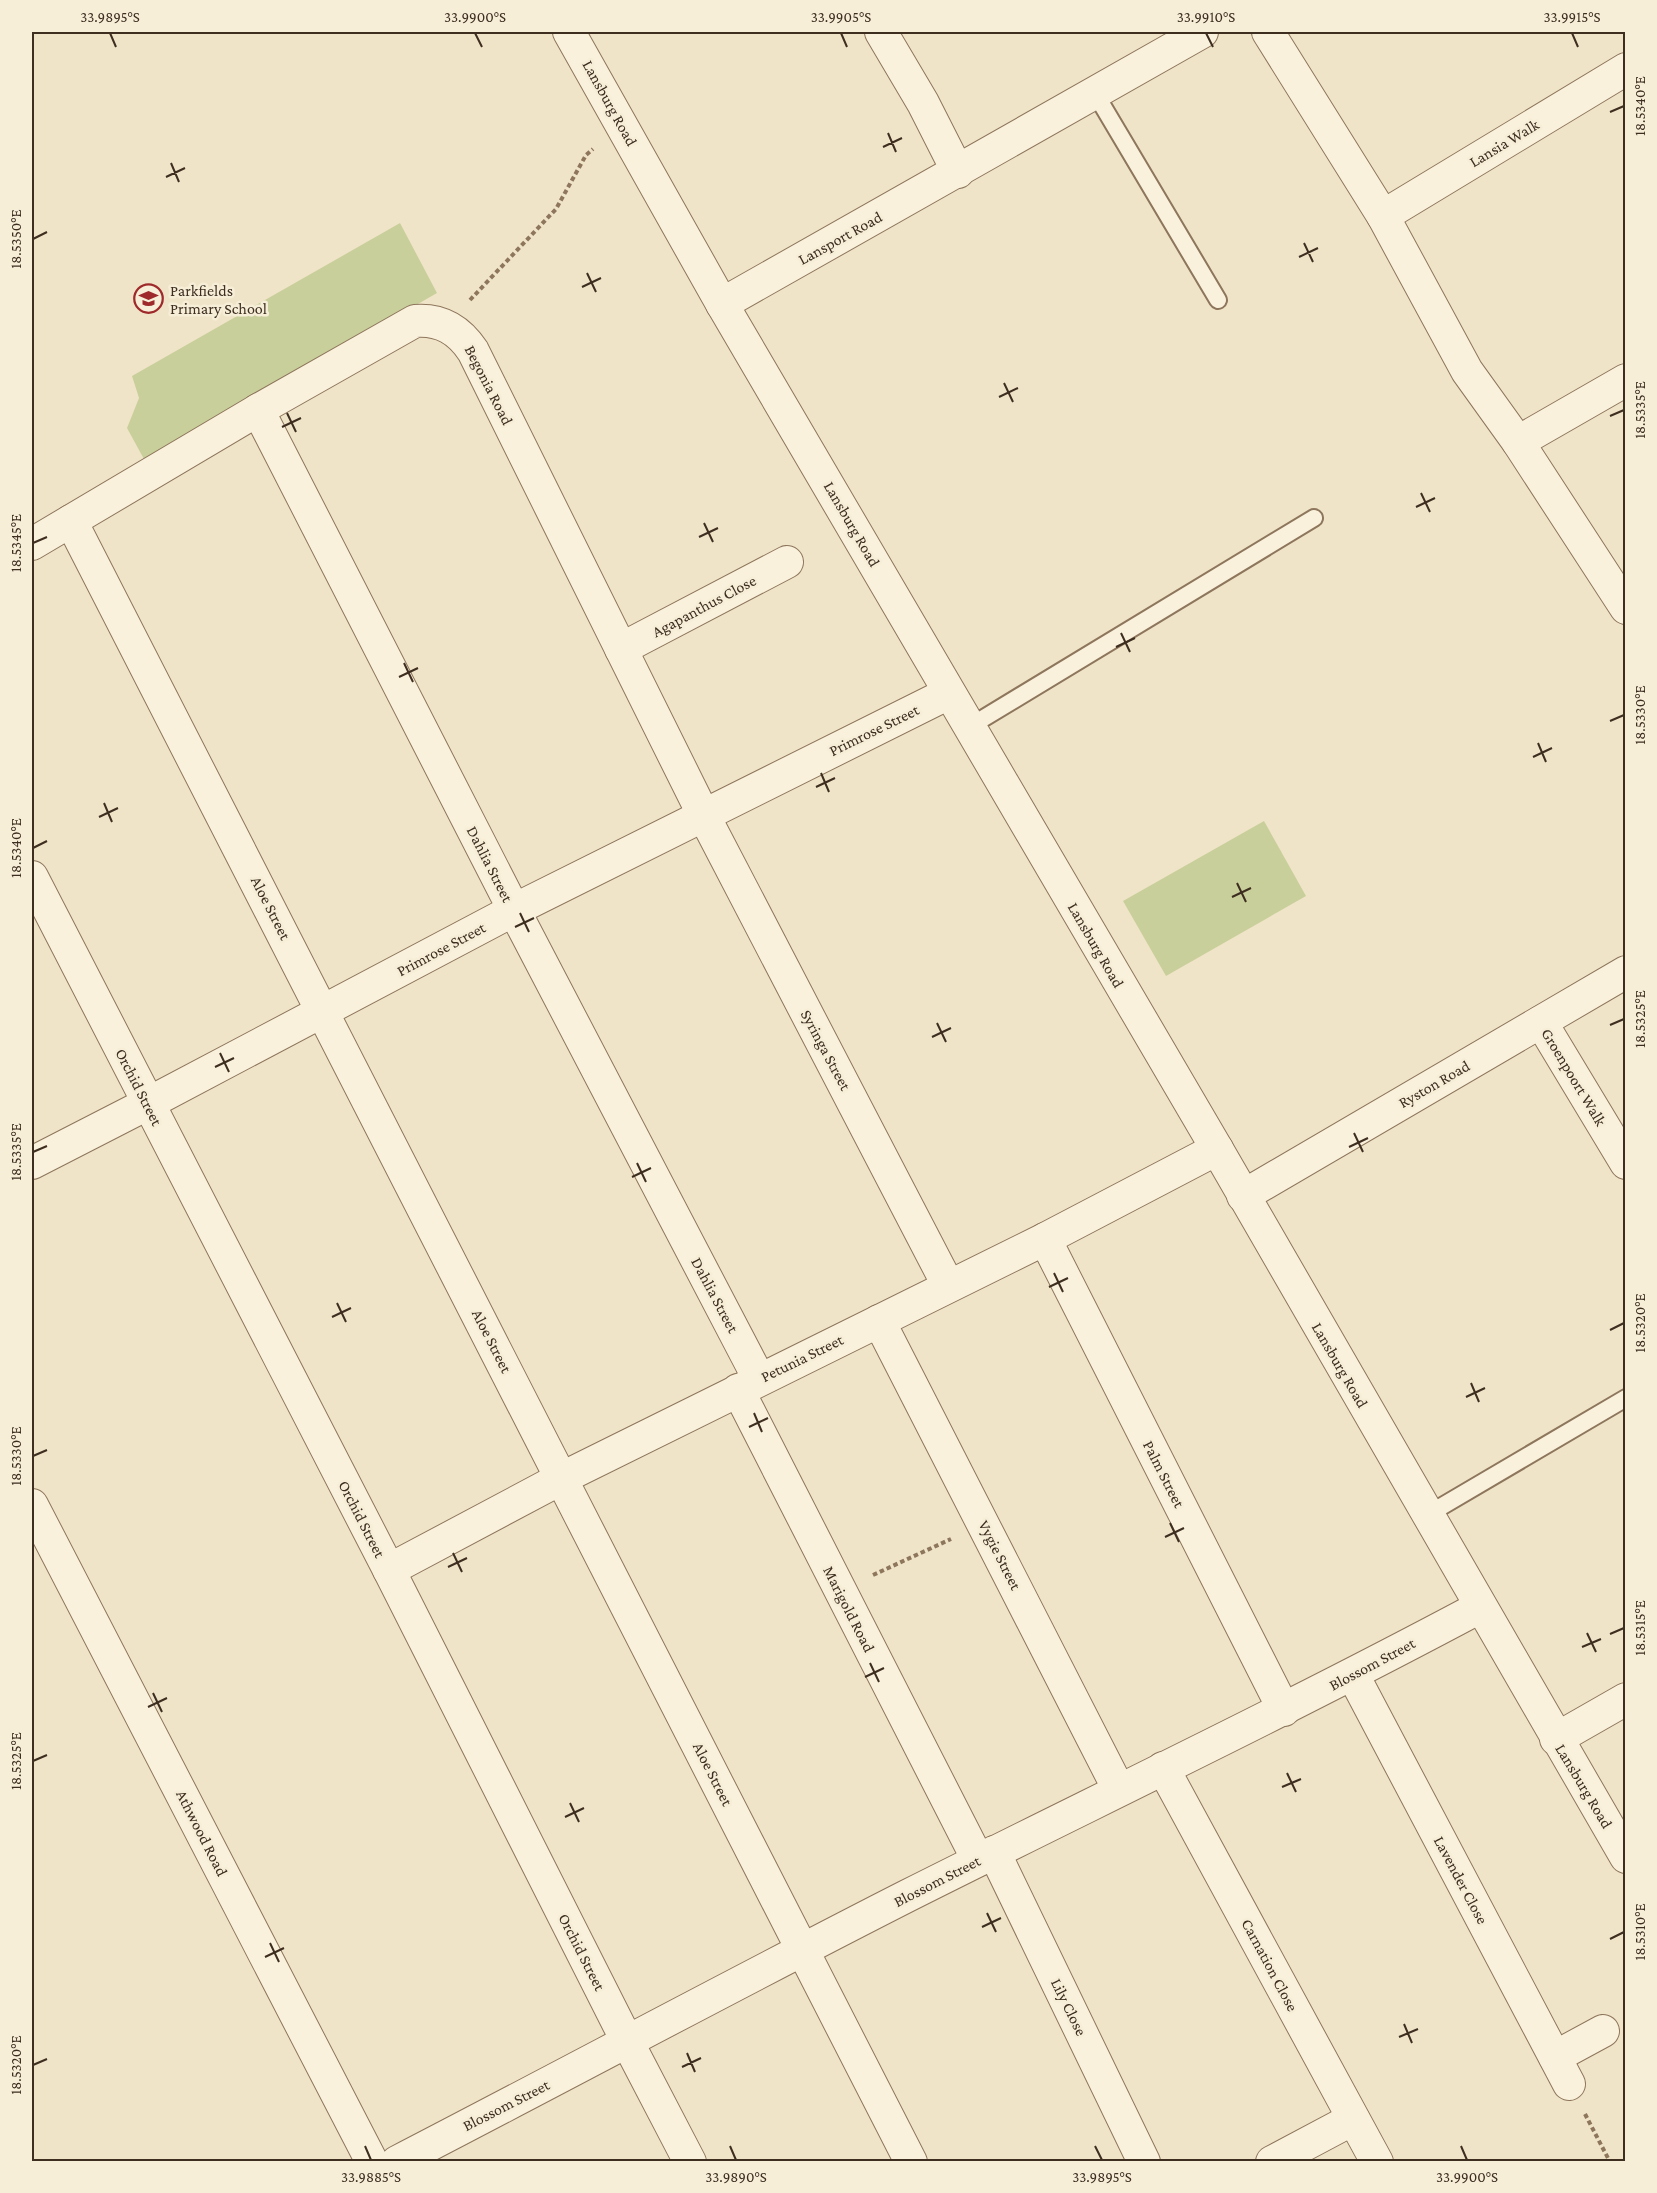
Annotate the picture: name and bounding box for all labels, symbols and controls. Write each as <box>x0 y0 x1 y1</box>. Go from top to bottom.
text: 33.9895°S <box>80 9 140 25</box>
text: 33.9900°S <box>444 9 506 25</box>
text: 33.9905°S <box>811 9 871 25</box>
text: 33.9910°S <box>1177 9 1235 25</box>
text: 33.9915°S <box>1544 9 1600 25</box>
street label: Lansburg Road <box>579 57 641 150</box>
text: 18.5340°E <box>1632 76 1648 136</box>
street label: Lansia Walk <box>1466 115 1542 170</box>
street label: Lansport Road <box>795 208 886 269</box>
text: 18.5350°E <box>8 209 24 269</box>
place label: Parkfields Primary School <box>170 282 267 318</box>
school or university icon: Parkfields Primary School <box>133 283 165 315</box>
street label: Begonia Road <box>461 342 517 429</box>
text: 18.5335°E <box>1632 381 1648 439</box>
street label: Lansburg Road <box>820 478 884 571</box>
text: 18.5345°E <box>8 514 24 572</box>
street label: Agapanthus Close <box>649 571 759 641</box>
text: 18.5330°E <box>1632 685 1648 745</box>
street label: Primrose Street <box>826 701 922 759</box>
text: 18.5340°E <box>8 818 24 878</box>
street label: Dahlia Street <box>464 823 517 905</box>
street label: Aloe Street <box>248 874 294 943</box>
street label: Lansburg Road <box>1064 899 1128 992</box>
street label: Primrose Street <box>394 918 489 979</box>
text: 18.5325°E <box>1632 990 1648 1048</box>
street label: Syringa Street <box>797 1007 855 1094</box>
street label: Groenpoort Walk <box>1537 1025 1610 1130</box>
street label: Orchid Street <box>112 1046 166 1129</box>
street label: Ryston Road <box>1395 1057 1474 1112</box>
text: 18.5335°E <box>8 1123 24 1181</box>
street label: Dahlia Street <box>688 1254 742 1336</box>
text: 18.5320°E <box>1632 1293 1648 1353</box>
street label: Aloe Street <box>469 1307 515 1376</box>
street label: Lansburg Road <box>1308 1319 1372 1412</box>
street label: Petunia Street <box>758 1330 846 1385</box>
text: 18.5330°E <box>8 1426 24 1486</box>
street label: Palm Street <box>1140 1438 1188 1511</box>
street label: Orchid Street <box>335 1478 389 1561</box>
street label: Vygie Street <box>974 1517 1025 1594</box>
street label: Marigold Road <box>819 1563 878 1656</box>
text: 18.5315°E <box>1632 1600 1648 1656</box>
street label: Blossom Street <box>1326 1634 1418 1694</box>
text: 18.5325°E <box>8 1732 24 1790</box>
street label: Aloe Street <box>690 1740 736 1809</box>
street label: Lansburg Road <box>1551 1741 1616 1832</box>
street label: Athwood Road <box>173 1787 231 1879</box>
street label: Lavender Close <box>1431 1833 1491 1927</box>
street label: Blossom Street <box>891 1852 984 1910</box>
text: 18.5310°E <box>1632 1903 1648 1961</box>
street label: Orchid Street <box>555 1911 609 1994</box>
street label: Carnation Close <box>1238 1916 1302 2014</box>
street label: Lily Close <box>1047 1976 1090 2039</box>
text: 18.5320°E <box>8 2035 24 2095</box>
street label: Blossom Street <box>460 2076 553 2134</box>
text: 33.9885°S <box>341 2169 401 2185</box>
text: 33.9890°S <box>705 2169 767 2185</box>
text: 33.9895°S <box>1072 2169 1132 2185</box>
text: 33.9900°S <box>1436 2169 1498 2185</box>

